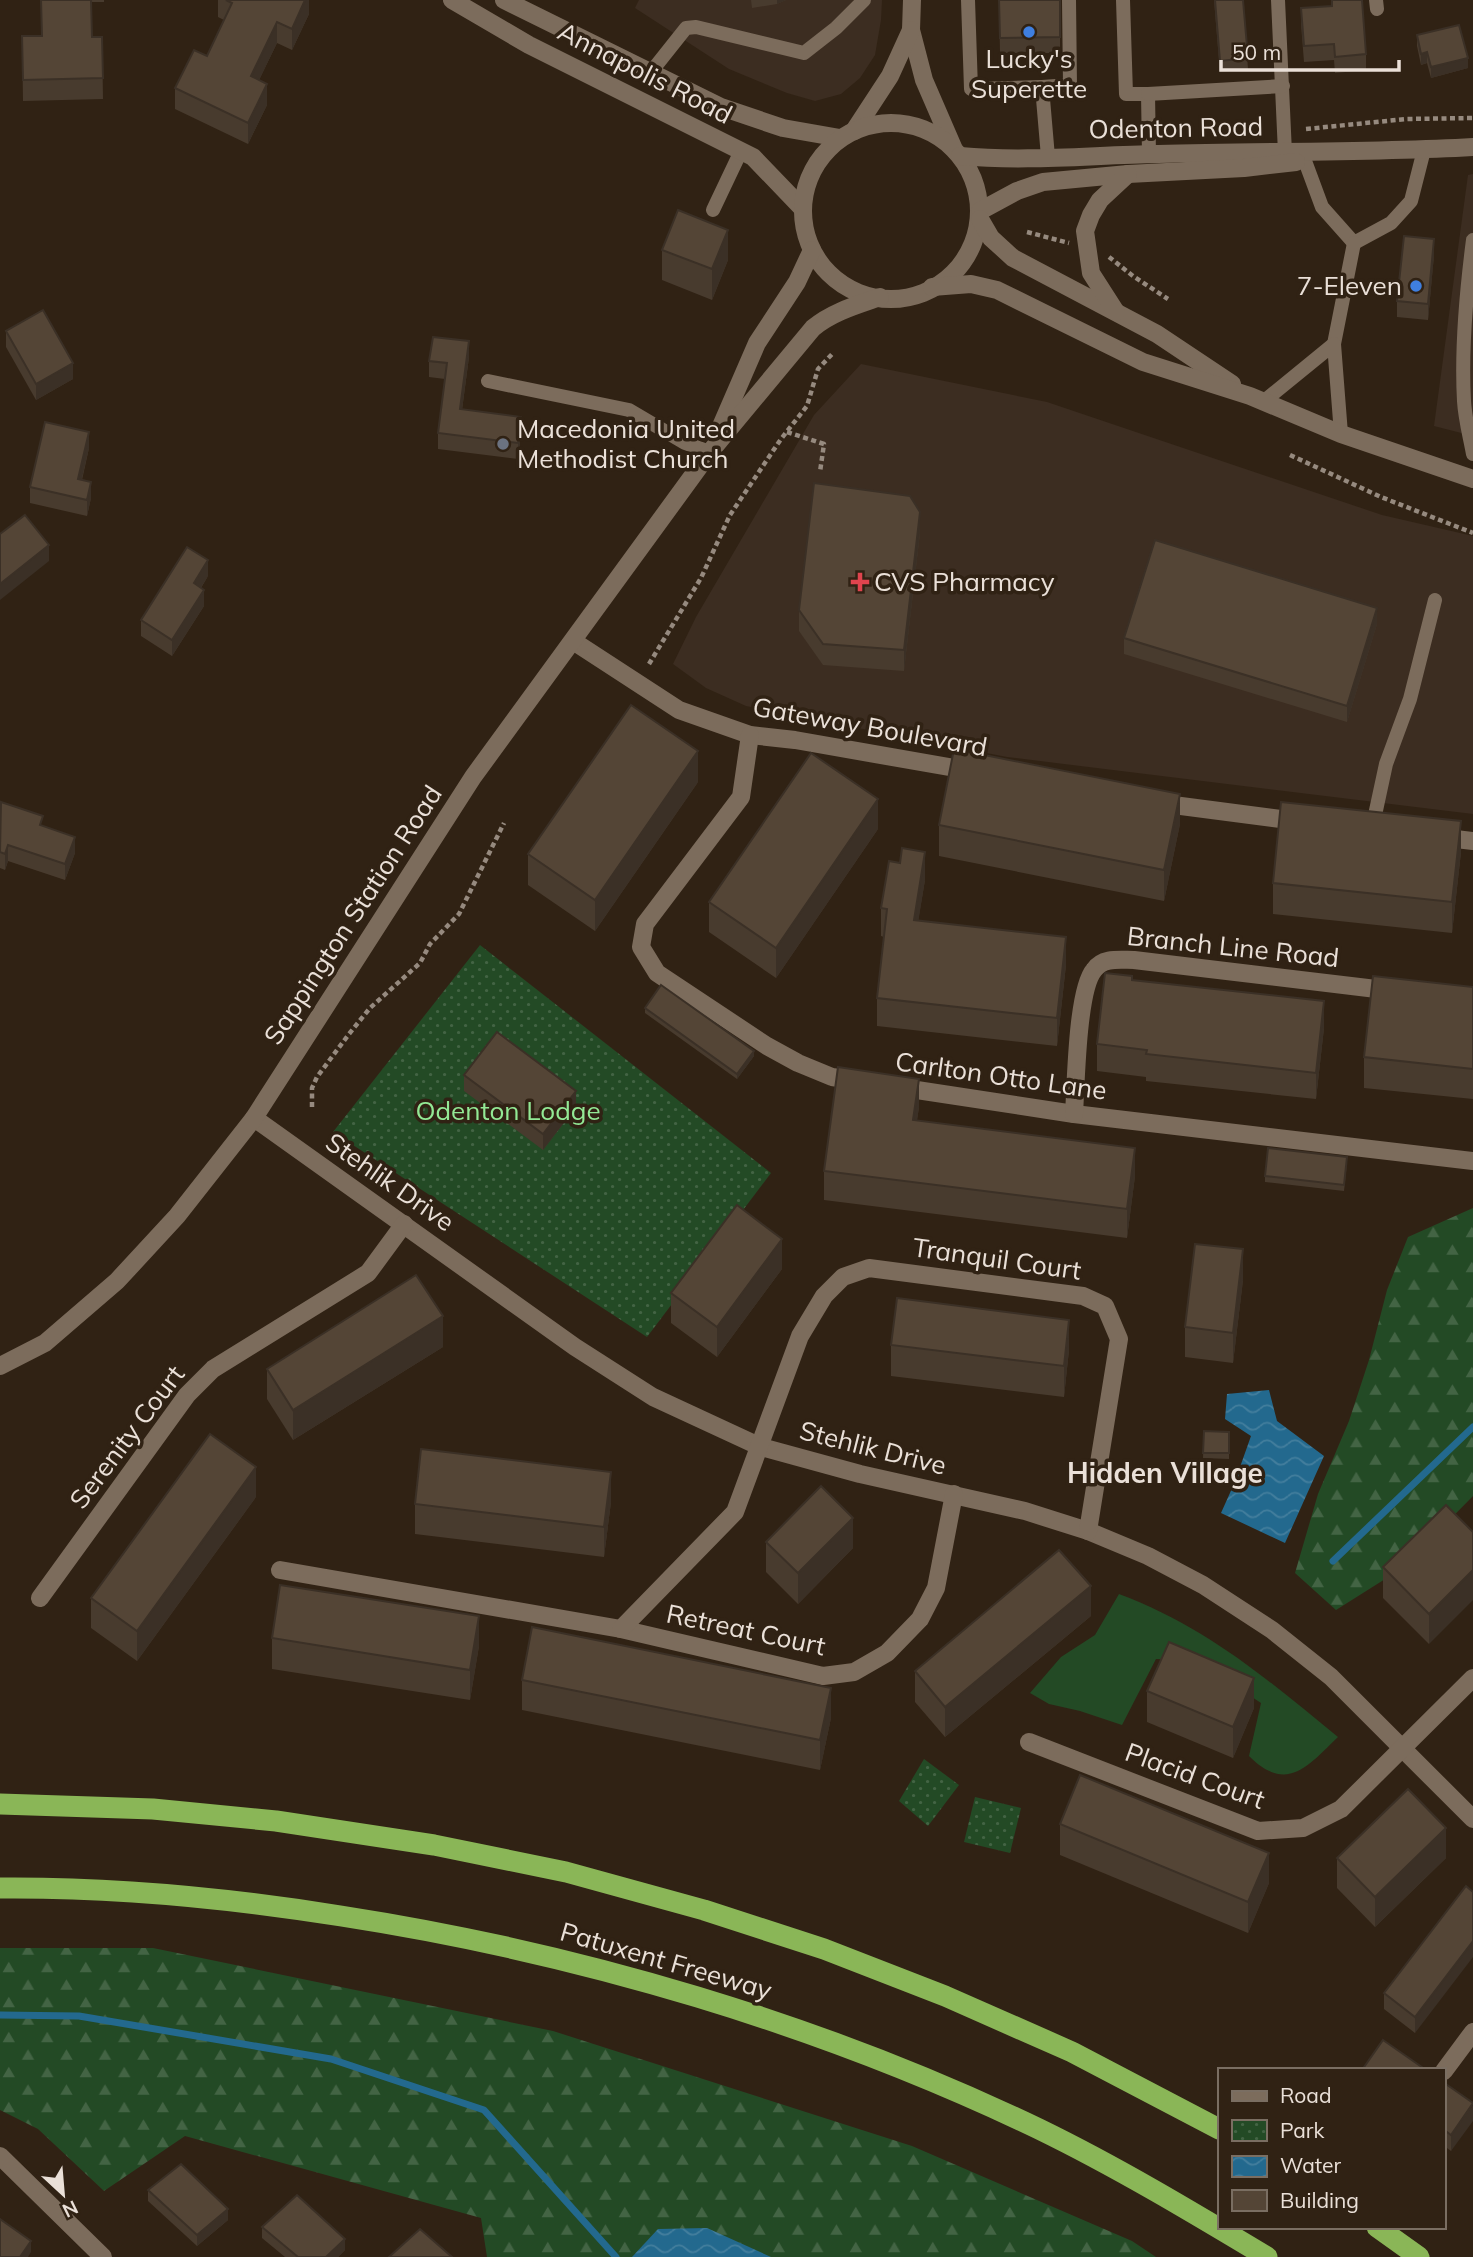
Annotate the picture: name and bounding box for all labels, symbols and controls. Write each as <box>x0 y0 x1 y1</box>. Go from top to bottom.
street label: Annapolis Road <box>552 14 738 131</box>
marker: Lucky's Superette <box>1021 24 1037 40</box>
scale bar <box>1221 28 1400 72</box>
text: 50 m <box>1232 39 1281 65</box>
place label: Lucky's Superette <box>971 42 1087 105</box>
street label: Odenton Road <box>1088 109 1264 146</box>
place label: 7-Eleven <box>1297 269 1402 302</box>
marker: 7-Eleven <box>1408 278 1424 294</box>
place label: Macedonia United Methodist Church <box>517 412 735 475</box>
marker: Macedonia United Methodist Church <box>495 436 511 452</box>
place label: CVS Pharmacy <box>874 565 1055 598</box>
marker: CVS Pharmacy <box>852 574 868 590</box>
street label: Gateway Boulevard <box>750 690 990 763</box>
street label: Sappington Station Road <box>256 779 449 1051</box>
street label: Branch Line Road <box>1125 919 1341 974</box>
street label: Carlton Otto Lane <box>893 1044 1109 1107</box>
park label: Odenton Lodge <box>415 1094 601 1127</box>
street label: Stehlik Drive <box>319 1125 461 1238</box>
street label: Tranquil Court <box>911 1230 1083 1287</box>
street label: Serenity Court <box>62 1358 191 1515</box>
street label: Stehlik Drive <box>796 1413 950 1482</box>
district label: Hidden Village <box>1067 1455 1263 1490</box>
street label: Retreat Court <box>664 1597 829 1662</box>
street label: Placid Court <box>1121 1735 1269 1816</box>
street label: Patuxent Freeway <box>557 1915 776 2007</box>
legend <box>1218 2068 1445 2229</box>
text: Road <box>1280 2082 1331 2108</box>
text: Park <box>1280 2117 1324 2143</box>
text: Water <box>1280 2152 1341 2178</box>
north arrow <box>28 2159 98 2229</box>
text: Building <box>1280 2187 1359 2213</box>
text: N <box>59 2195 82 2223</box>

